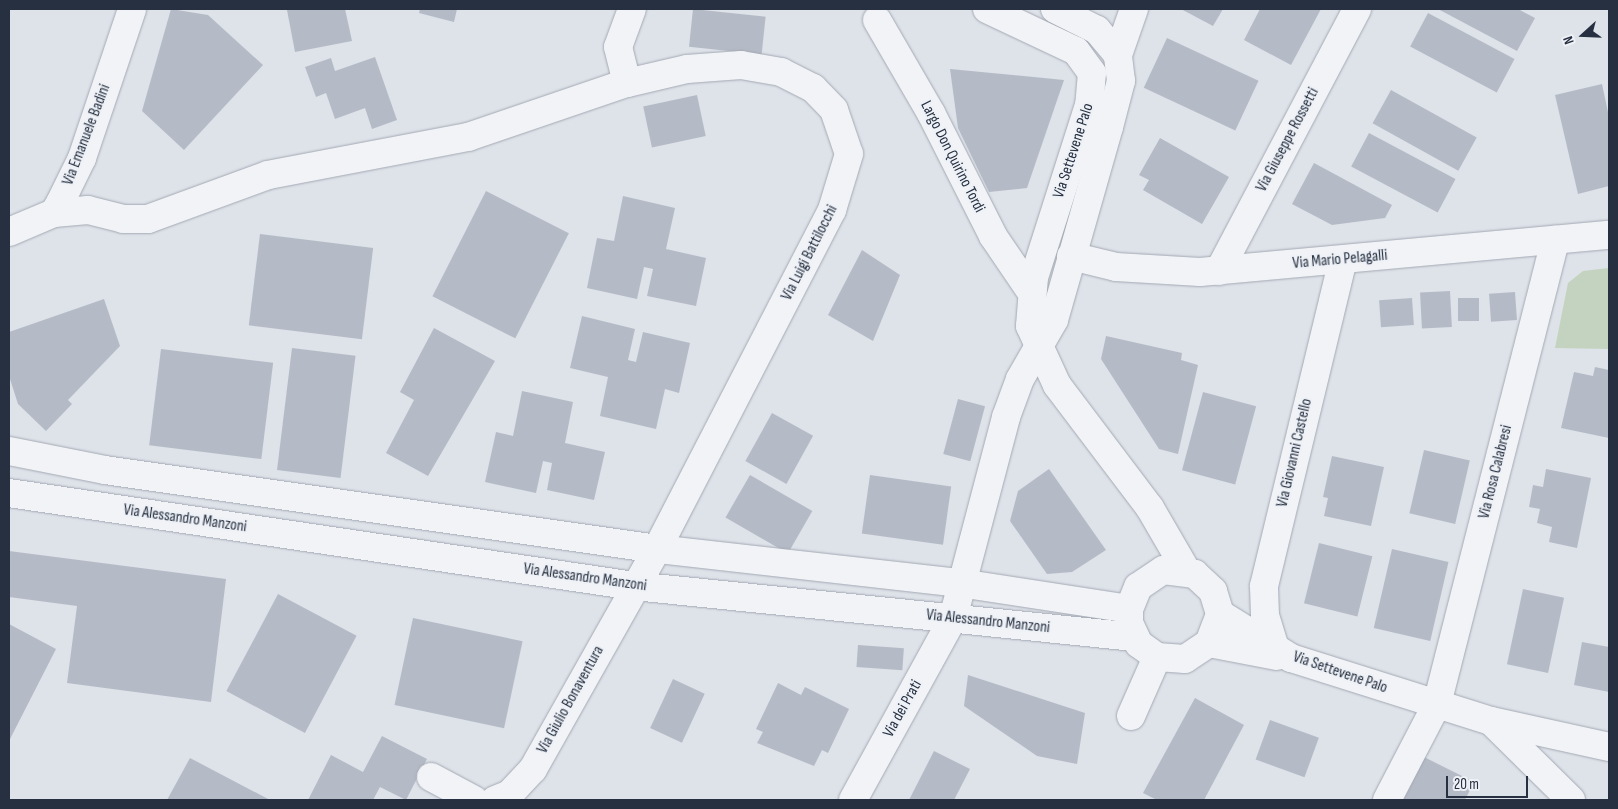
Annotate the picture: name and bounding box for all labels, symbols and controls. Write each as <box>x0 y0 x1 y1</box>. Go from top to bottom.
north arrow <box>1558 10 1608 60</box>
text: N <box>1559 34 1578 47</box>
street label: Via Emanuele Badini <box>59 82 115 188</box>
street label: Via Giuseppe Rossetti <box>1252 85 1324 195</box>
street label: Largo Don Quirino Tordi <box>916 98 988 216</box>
street label: Via Settevene Palo <box>1050 101 1098 201</box>
street label: Via Luigi Battilocchi <box>778 202 842 304</box>
street label: Via Mario Pelagalli <box>1292 246 1388 274</box>
street label: Via Giovanni Castello <box>1273 397 1317 509</box>
street label: Via Rosa Calabresi <box>1475 423 1517 521</box>
street label: Via Alessandro Manzoni <box>122 501 248 537</box>
street label: Via Alessandro Manzoni <box>522 560 648 596</box>
street label: Via Alessandro Manzoni <box>925 606 1051 638</box>
street label: Via Giulio Bonaventura <box>533 643 609 757</box>
street label: Via Settevene Palo <box>1290 648 1390 698</box>
street label: Via dei Prati <box>879 677 927 741</box>
scale bar <box>1448 766 1530 798</box>
text: 20 m <box>1454 775 1479 794</box>

